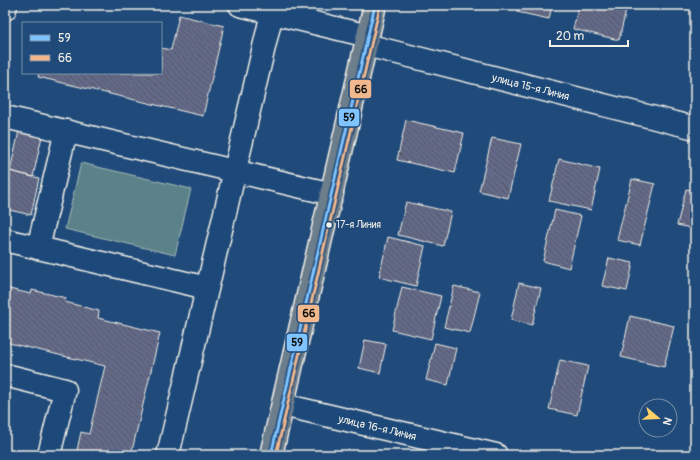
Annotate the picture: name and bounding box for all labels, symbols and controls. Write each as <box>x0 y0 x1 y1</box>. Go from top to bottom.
legend <box>22 22 162 74</box>
scale bar <box>550 22 628 48</box>
text: 20 m <box>556 29 585 44</box>
text: 59 <box>58 31 71 46</box>
text: 66 <box>58 51 72 66</box>
street label: улица 15-я Линия <box>490 70 571 103</box>
line badge: 66 <box>349 79 372 99</box>
text: 66 <box>355 83 368 96</box>
line badge: 59 <box>338 108 360 127</box>
text: 59 <box>343 111 355 124</box>
place label: 17-я Линия <box>336 219 381 231</box>
marker: 17-я Линия <box>324 220 334 230</box>
line badge: 66 <box>297 304 320 323</box>
text: 66 <box>303 307 316 320</box>
line badge: 59 <box>286 333 308 352</box>
text: 59 <box>291 336 303 349</box>
north arrow <box>638 398 678 438</box>
street label: улица 16-я Линия <box>336 411 418 443</box>
text: N <box>659 415 674 427</box>

